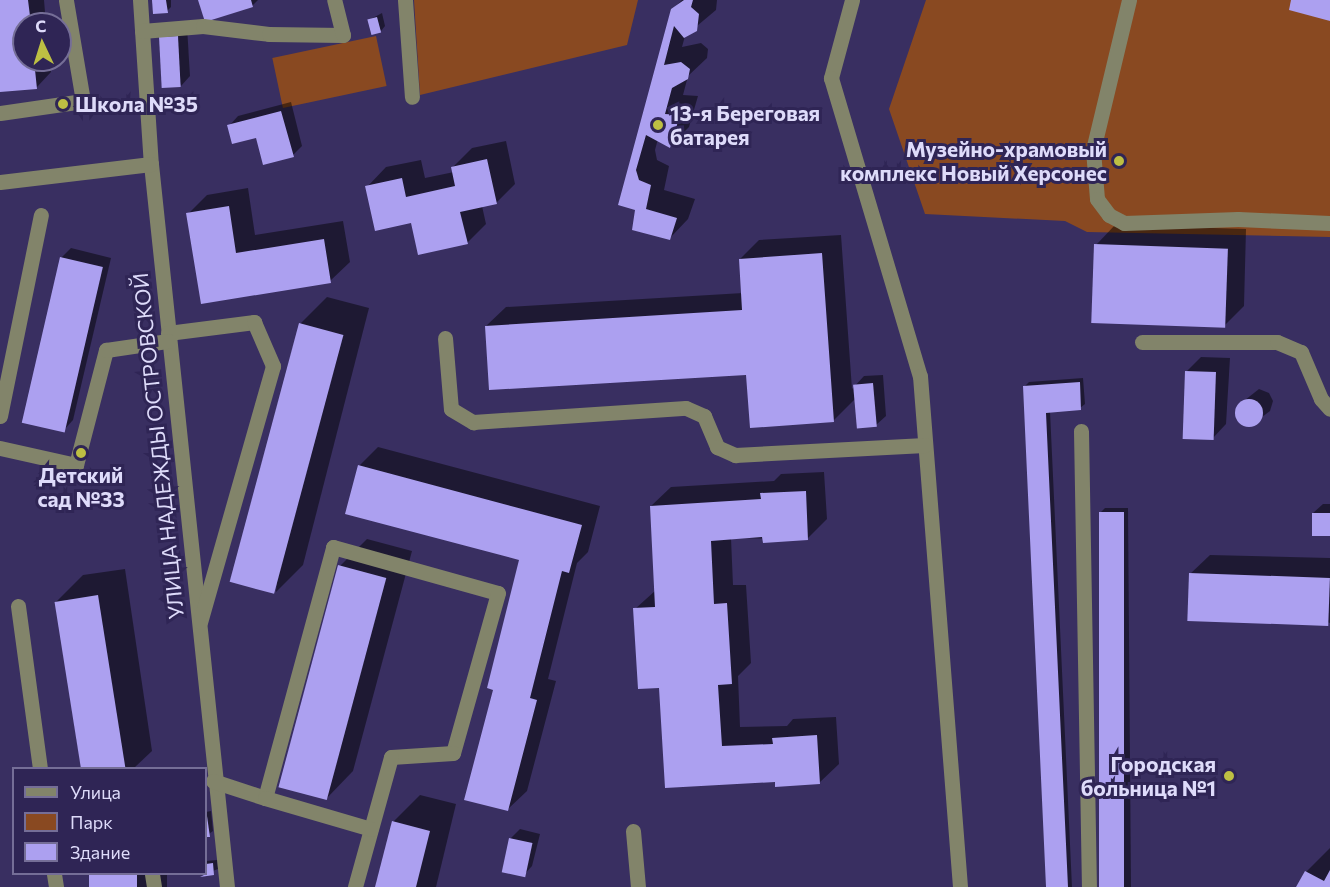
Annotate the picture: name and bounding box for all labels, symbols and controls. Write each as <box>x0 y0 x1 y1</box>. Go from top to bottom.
north arrow <box>12 12 72 72</box>
text: С <box>35 16 47 35</box>
place label: Школа №35 <box>75 91 198 117</box>
marker: Школа №35 <box>56 97 70 111</box>
place label: 13-я Береговая батарея <box>670 100 820 150</box>
marker: 13-я Береговая батарея <box>651 118 665 132</box>
place label: Музейно-храмовый комплекс Новый Херсонес <box>840 136 1107 186</box>
marker: Музейно-храмовый комплекс Новый Херсонес <box>1112 154 1126 168</box>
street label: УЛИЦА НАДЕЖДЫ ОСТРОВСКОЙ <box>127 272 189 620</box>
marker: Детский сад №33 <box>74 446 88 460</box>
place label: Детский сад №33 <box>37 462 125 512</box>
place label: Городская больница №1 <box>1081 751 1216 801</box>
legend <box>12 767 207 875</box>
marker: Городская больница №1 <box>1220 767 1238 785</box>
text: Улица <box>70 781 121 803</box>
text: Парк <box>70 811 113 833</box>
text: Здание <box>70 841 130 863</box>

